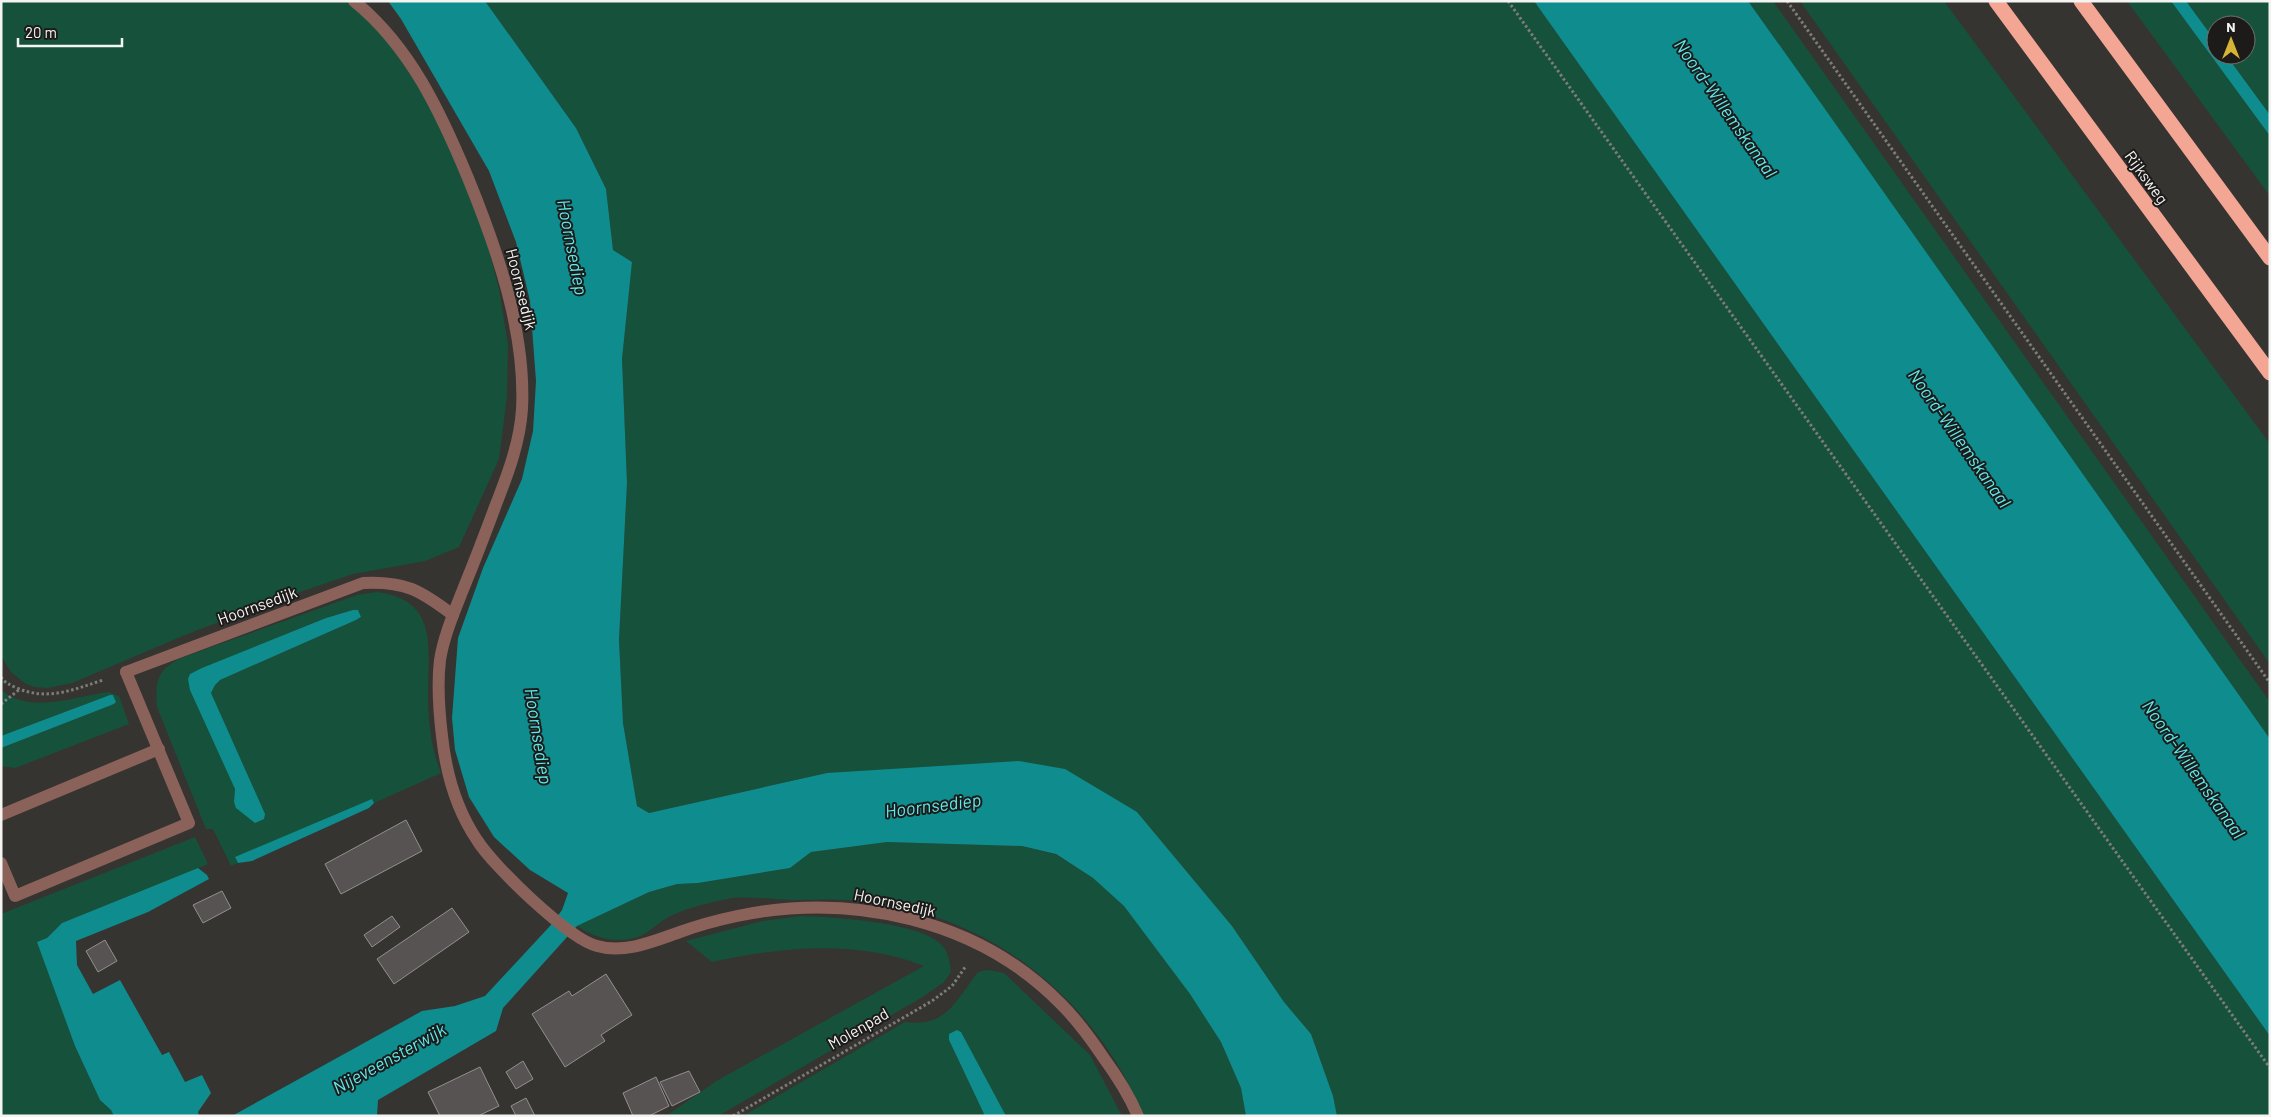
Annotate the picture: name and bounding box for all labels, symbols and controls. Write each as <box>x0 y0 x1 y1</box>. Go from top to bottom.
scale bar <box>18 15 121 47</box>
north arrow <box>2206 15 2256 65</box>
text: N <box>2226 18 2236 35</box>
text: 20 m <box>25 23 57 41</box>
water label: Noord-Willemskanaal <box>1670 35 1782 181</box>
street label: Rijksweg <box>2121 147 2173 207</box>
water label: Hoornsediep <box>553 197 593 297</box>
street label: Hoornsedijk <box>503 246 541 332</box>
water label: Noord-Willemskanaal <box>1904 365 2016 511</box>
street label: Hoornsedijk <box>215 582 299 628</box>
water label: Hoornsediep <box>521 686 557 786</box>
water label: Noord-Willemskanaal <box>2138 696 2250 842</box>
water label: Hoornsediep <box>884 788 982 822</box>
street label: Hoornsedijk <box>852 884 938 920</box>
street label: Molenpad <box>824 1003 892 1053</box>
water label: Nijeveensterwijk <box>328 1018 450 1098</box>

